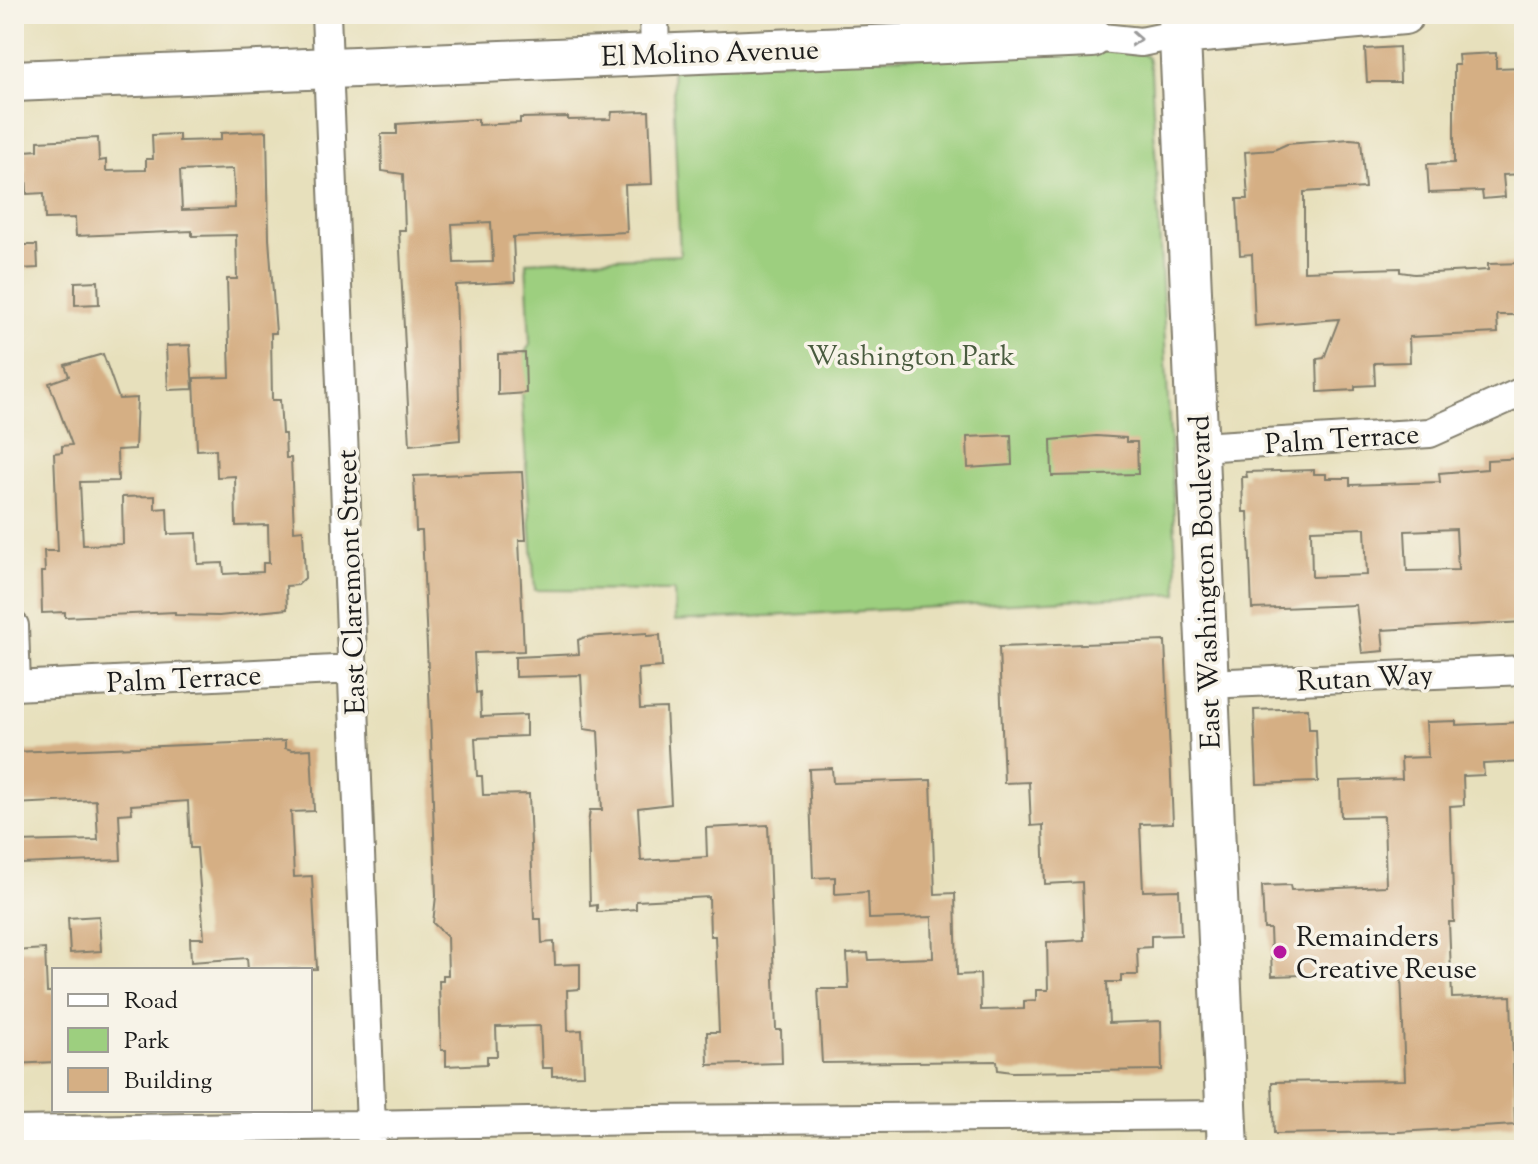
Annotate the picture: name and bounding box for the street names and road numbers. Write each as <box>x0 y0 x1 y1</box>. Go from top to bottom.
street label: El Molino Avenue <box>600 31 820 79</box>
street label: East Washington Boulevard <box>1181 414 1233 750</box>
street label: Palm Terrace <box>1264 416 1421 466</box>
street label: East Claremont Street <box>328 448 378 715</box>
street label: Rutan Way <box>1296 656 1434 704</box>
street label: Palm Terrace <box>106 657 262 705</box>

